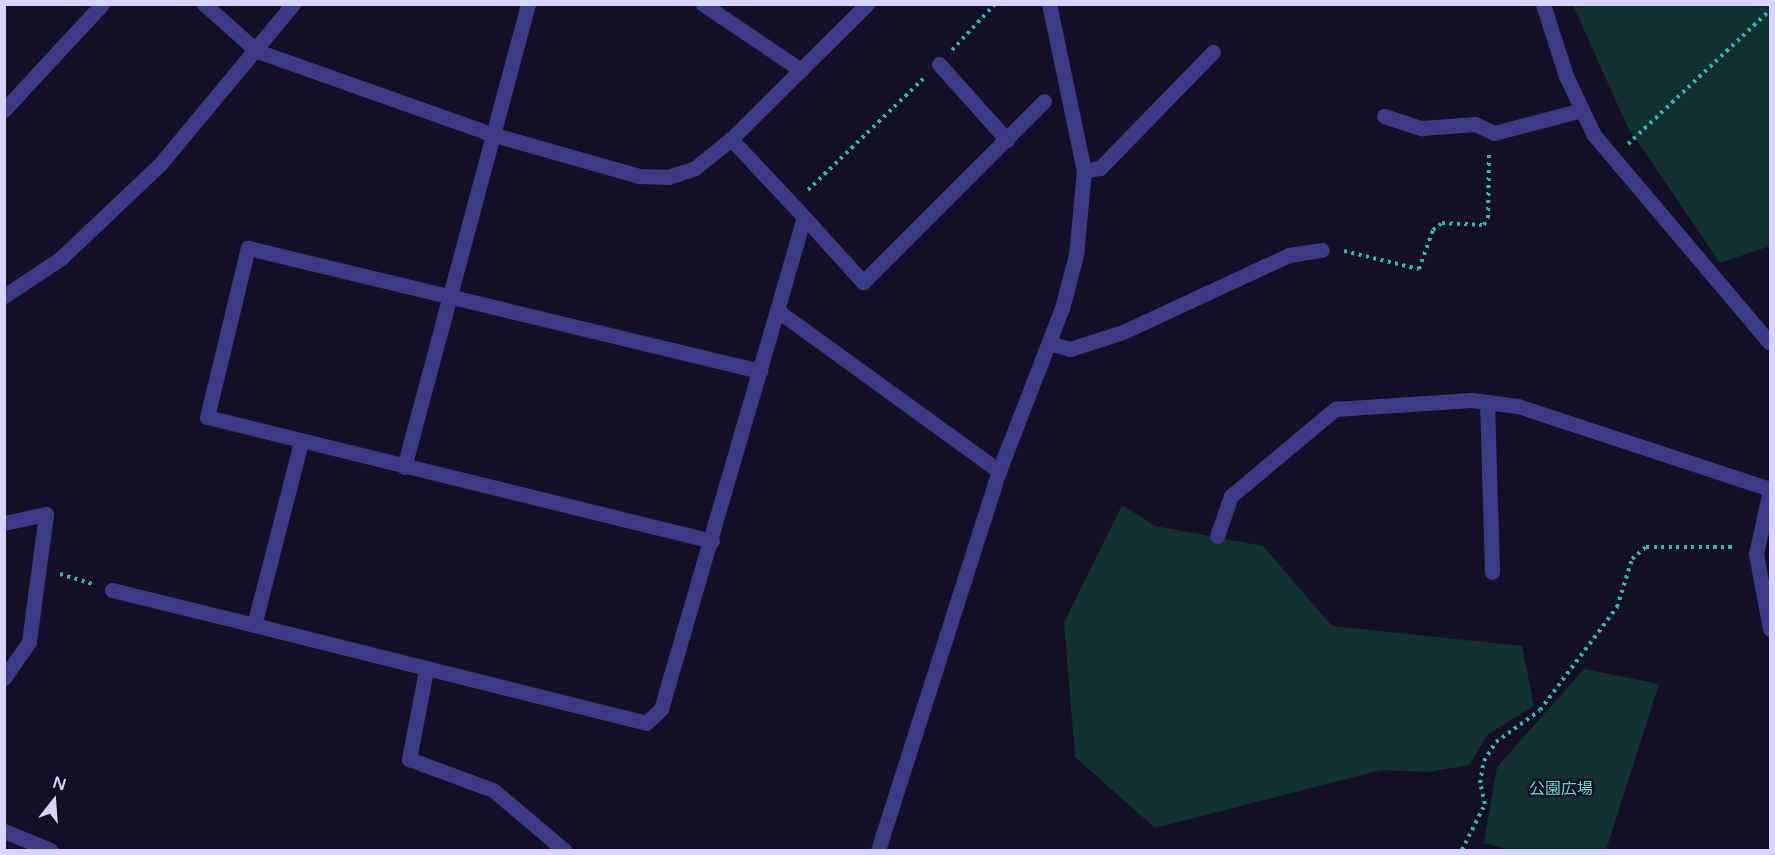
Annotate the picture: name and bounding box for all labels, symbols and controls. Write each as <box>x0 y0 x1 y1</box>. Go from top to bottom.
north arrow <box>24 771 84 831</box>
text: N <box>50 772 68 795</box>
park label: 公園広場 <box>1529 779 1593 799</box>

